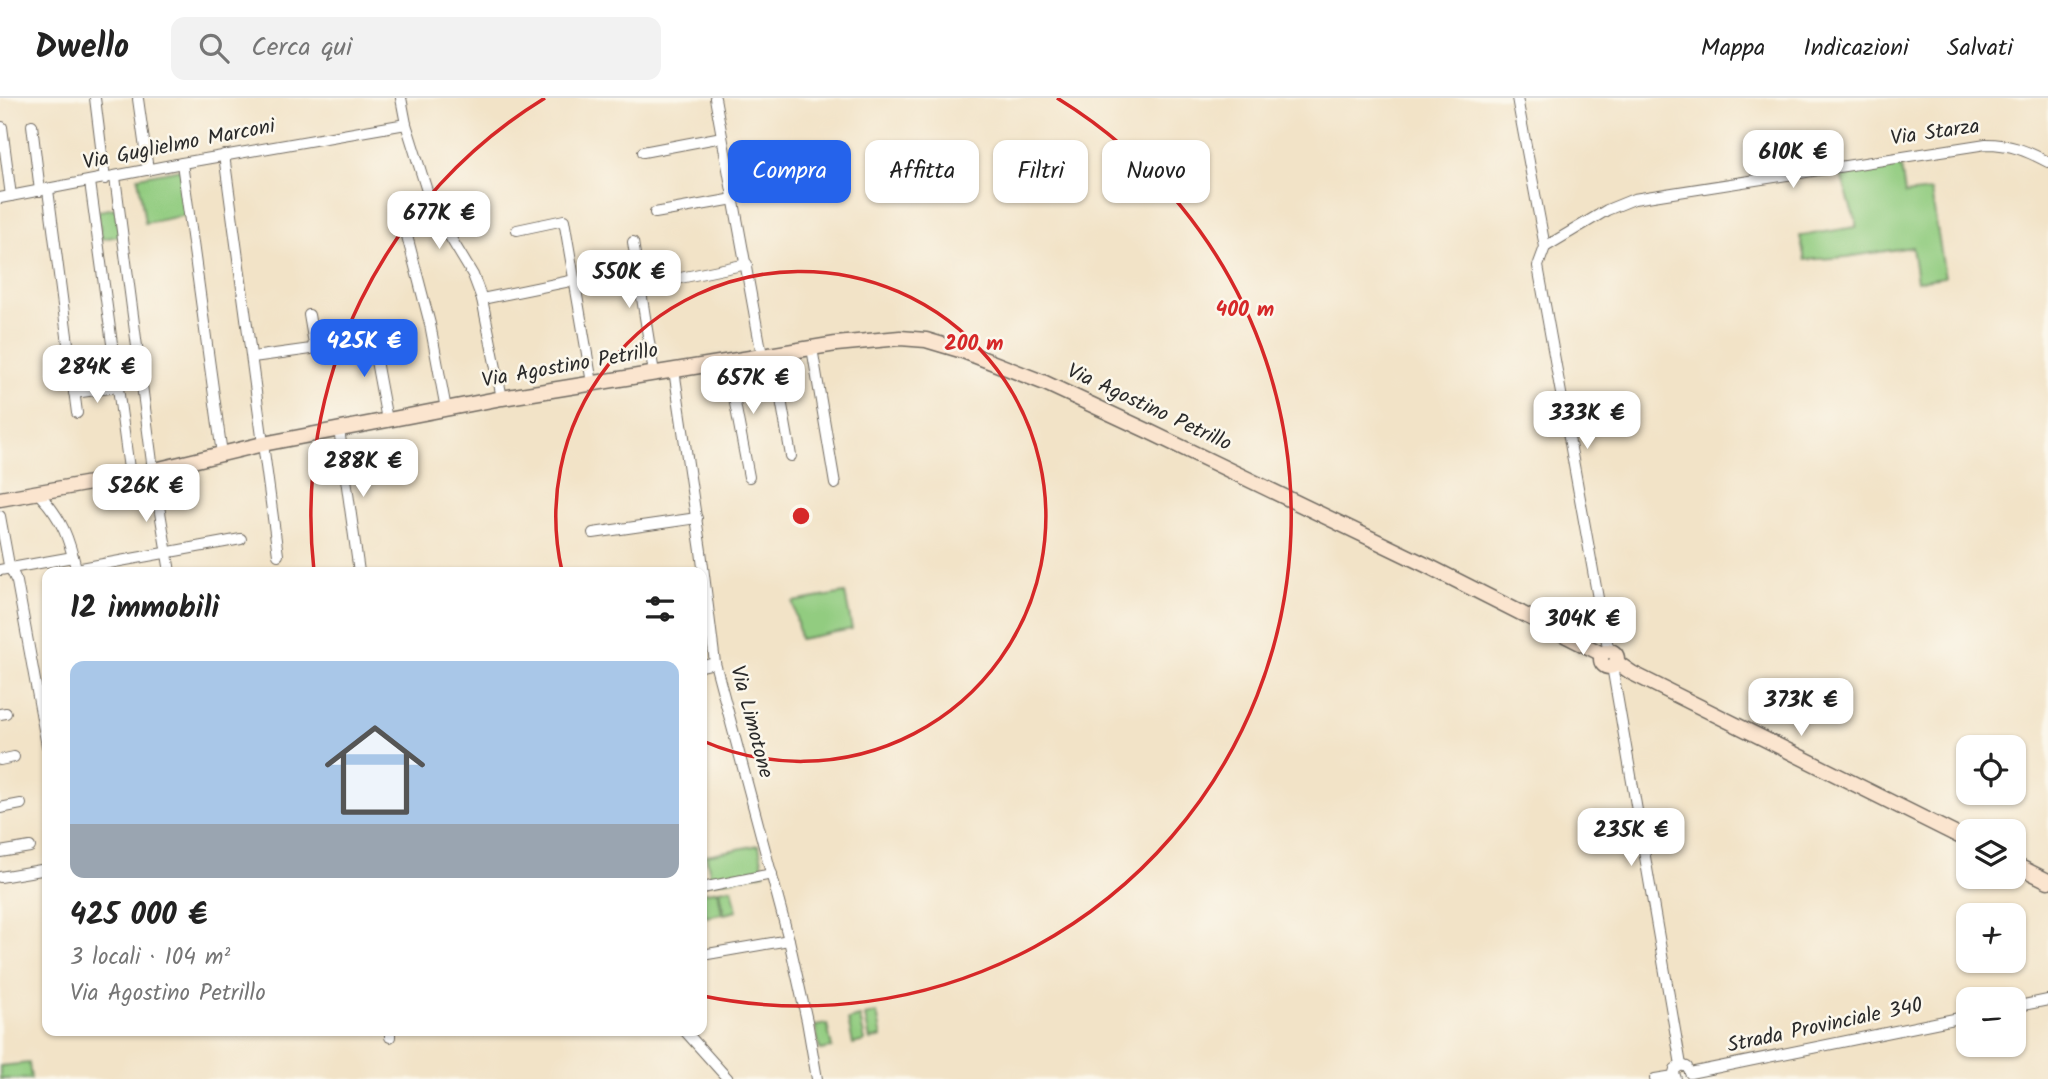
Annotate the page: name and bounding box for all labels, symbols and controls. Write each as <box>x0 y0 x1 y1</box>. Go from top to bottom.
search box <box>171 17 661 80</box>
text: Dwello <box>35 22 129 75</box>
text: Cerca qui <box>251 27 352 69</box>
icon: search <box>195 29 233 67</box>
text: Mappa <box>1701 29 1765 68</box>
text: Indicazioni <box>1803 29 1909 68</box>
text: Salvati <box>1947 29 2013 68</box>
street label: Via Guglielmo Marconi <box>80 110 279 180</box>
street label: Via Starza <box>1888 110 1982 156</box>
pin: 610K € <box>1736 130 1850 190</box>
text: 610K € <box>1759 135 1827 171</box>
chip: Compra <box>728 140 851 203</box>
chip: Affitta <box>865 140 979 203</box>
chip: Filtri <box>993 140 1088 203</box>
chip: Nuovo <box>1102 140 1210 203</box>
pin: 677K € <box>382 192 496 251</box>
text: 677K € <box>403 196 475 232</box>
pin: 550K € <box>572 250 686 310</box>
text: 550K € <box>593 255 665 291</box>
text: 400 m <box>1216 294 1274 327</box>
pin: 425K € <box>307 320 421 379</box>
text: 425K € <box>327 324 401 360</box>
text: 200 m <box>944 328 1004 361</box>
street label: Via Agostino Petrillo <box>479 334 661 398</box>
pin: 284K € <box>40 345 154 405</box>
text: 284K € <box>59 350 135 386</box>
street label: Via Agostino Petrillo <box>1061 355 1237 461</box>
pin: 657K € <box>696 356 810 416</box>
text: 657K € <box>717 361 789 397</box>
pin: 333K € <box>1530 392 1644 451</box>
text: 333K € <box>1549 396 1625 432</box>
pin: 288K € <box>306 440 420 499</box>
text: 288K € <box>324 444 402 480</box>
pin: 526K € <box>89 464 203 524</box>
text: 526K € <box>109 469 183 505</box>
centre of rings <box>789 504 813 528</box>
text: 12 immobili <box>70 585 219 633</box>
icon: filters <box>641 590 679 628</box>
pin: 304K € <box>1526 598 1640 657</box>
text: 304K € <box>1546 602 1620 638</box>
street label: Via Limotone <box>720 662 782 783</box>
pin: 373K € <box>1744 678 1858 738</box>
text: 373K € <box>1764 683 1838 719</box>
icon: home <box>312 707 438 833</box>
map controls <box>1956 735 2026 1057</box>
button: locate <box>1956 735 2026 805</box>
pin: 235K € <box>1574 808 1688 868</box>
text: 235K € <box>1594 813 1668 849</box>
button: layers <box>1956 819 2026 889</box>
text: 425 000 € <box>70 892 207 940</box>
button: + <box>1956 903 2026 973</box>
text: 3 locali · 104 m² <box>70 940 230 976</box>
text: Via Agostino Petrillo <box>70 976 266 1012</box>
button: − <box>1956 987 2026 1057</box>
street label: Strada Provinciale 340 <box>1724 989 1926 1063</box>

